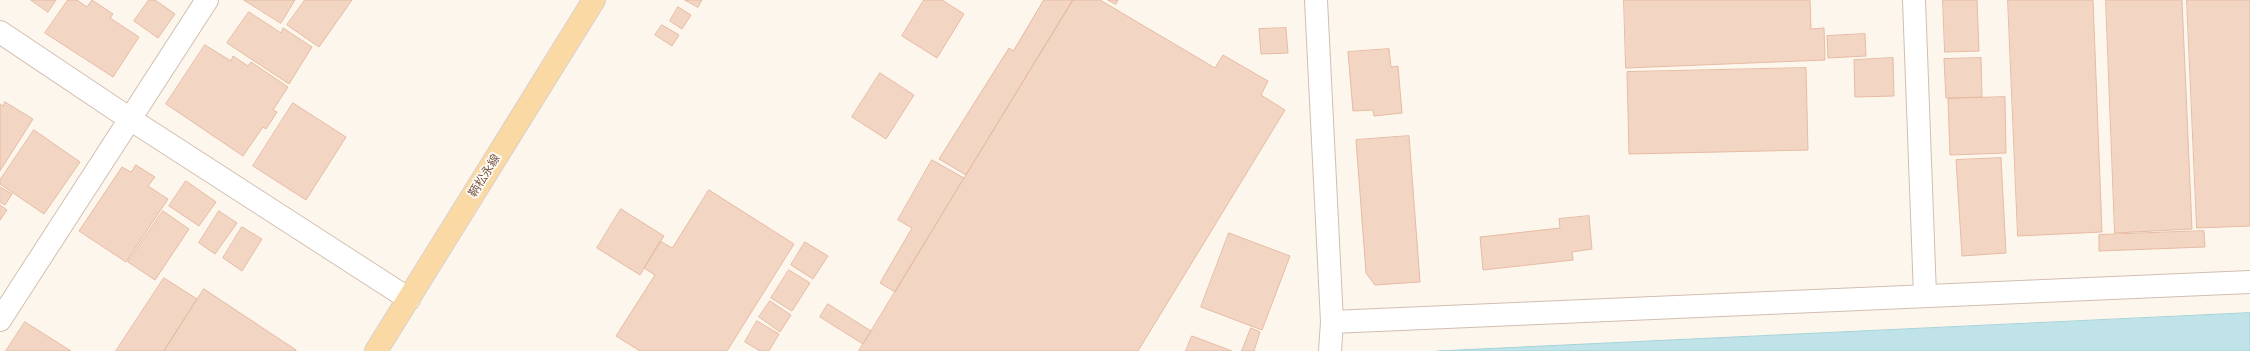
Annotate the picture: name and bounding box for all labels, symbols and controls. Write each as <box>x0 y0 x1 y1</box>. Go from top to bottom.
street label: 鞆松永線 <box>466 152 504 200</box>

